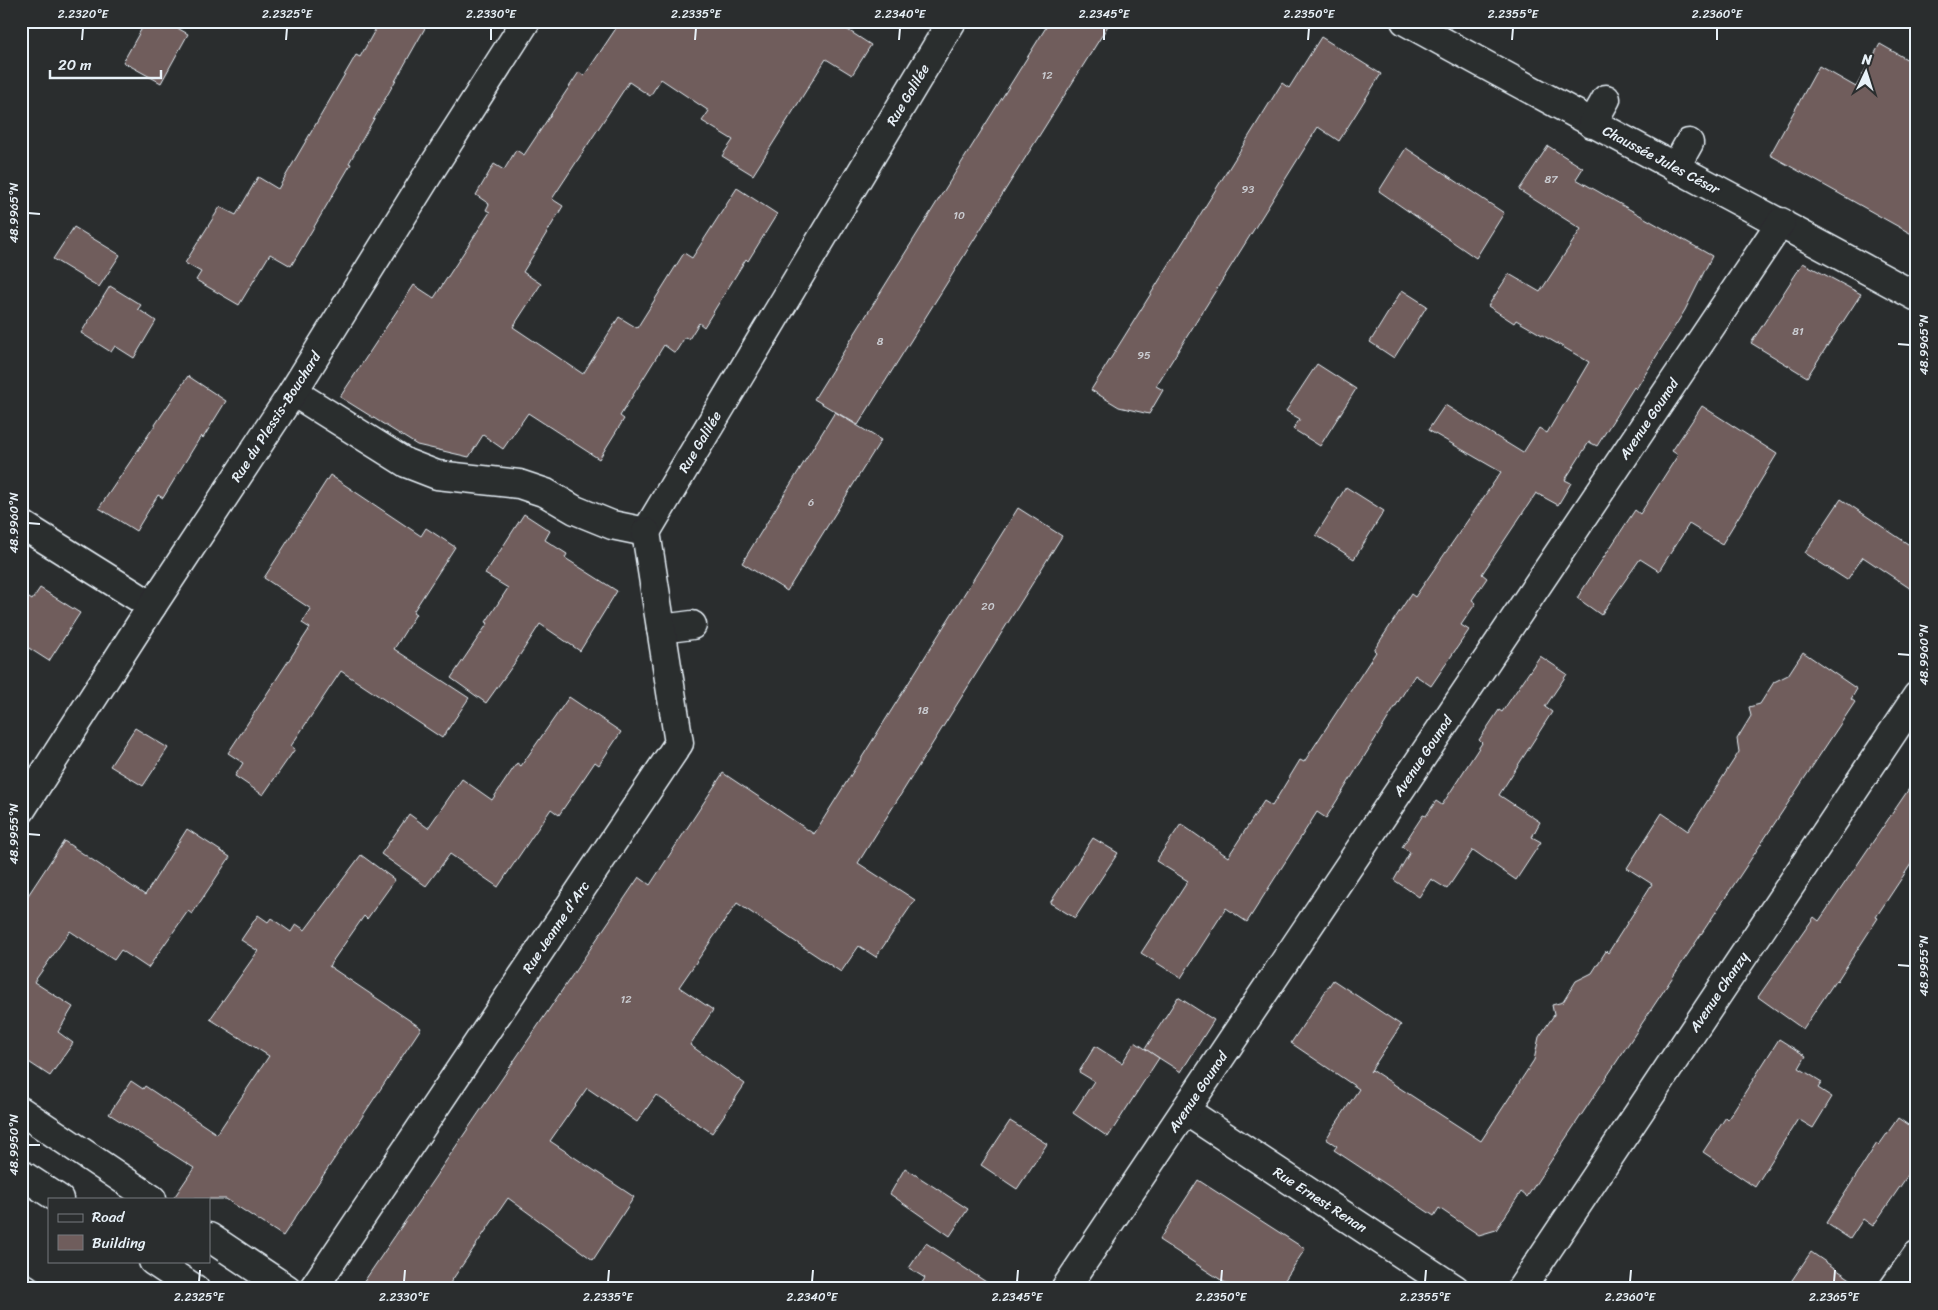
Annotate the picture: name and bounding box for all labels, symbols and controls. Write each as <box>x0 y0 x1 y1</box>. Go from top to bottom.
text: 2.2320°E <box>58 3 110 25</box>
text: 2.2325°E <box>262 3 313 25</box>
text: 2.2330°E <box>466 3 517 25</box>
text: 2.2335°E <box>671 3 722 25</box>
text: 2.2340°E <box>875 3 927 25</box>
text: 2.2345°E <box>1079 3 1131 25</box>
text: 2.2350°E <box>1284 3 1336 25</box>
text: 2.2355°E <box>1488 3 1540 25</box>
text: 2.2360°E <box>1692 3 1743 25</box>
text: N <box>1860 47 1873 72</box>
scale bar <box>50 48 161 80</box>
north arrow <box>1840 48 1890 98</box>
text: 20 m <box>58 52 92 78</box>
street label: Rue Galilée <box>880 59 936 131</box>
house number: 12 <box>1041 66 1053 85</box>
street label: Chaussée Jules César <box>1598 118 1725 202</box>
house number: 87 <box>1545 170 1558 189</box>
house number: 93 <box>1242 180 1254 199</box>
text: 48.9965°N <box>3 182 25 243</box>
house number: 10 <box>953 206 965 225</box>
text: 48.9965°N <box>1913 314 1935 375</box>
house number: 81 <box>1792 322 1804 341</box>
house number: 8 <box>877 332 884 351</box>
street label: Rue du Plessis-Bouchard <box>224 345 329 487</box>
house number: 95 <box>1137 346 1151 365</box>
street label: Avenue Gounod <box>1612 372 1686 466</box>
street label: Rue Galilée <box>672 406 728 478</box>
text: 48.9960°N <box>3 492 25 553</box>
house number: 6 <box>808 493 814 512</box>
house number: 20 <box>981 597 995 616</box>
text: 48.9960°N <box>1913 624 1935 685</box>
house number: 18 <box>917 701 929 720</box>
street label: Avenue Gounod <box>1386 709 1460 803</box>
text: 48.9955°N <box>3 803 25 865</box>
street label: Rue Jeanne d'Arc <box>516 875 596 979</box>
text: 48.9955°N <box>1913 935 1935 997</box>
street label: Avenue Chanzy <box>1682 946 1756 1038</box>
house number: 12 <box>620 990 632 1009</box>
street label: Avenue Gounod <box>1161 1045 1235 1139</box>
text: 48.9950°N <box>3 1114 25 1176</box>
street label: Rue Ernest Renan <box>1268 1160 1372 1240</box>
legend <box>48 1198 210 1262</box>
text: Road <box>92 1204 125 1230</box>
text: Building <box>92 1230 146 1256</box>
text: 2.2325°E <box>174 1286 225 1308</box>
text: 2.2330°E <box>379 1286 430 1308</box>
text: 2.2335°E <box>583 1286 634 1308</box>
text: 2.2340°E <box>787 1286 839 1308</box>
text: 2.2345°E <box>992 1286 1044 1308</box>
text: 2.2350°E <box>1196 1286 1248 1308</box>
text: 2.2355°E <box>1400 1286 1452 1308</box>
text: 2.2360°E <box>1605 1286 1656 1308</box>
text: 2.2365°E <box>1809 1286 1860 1308</box>

